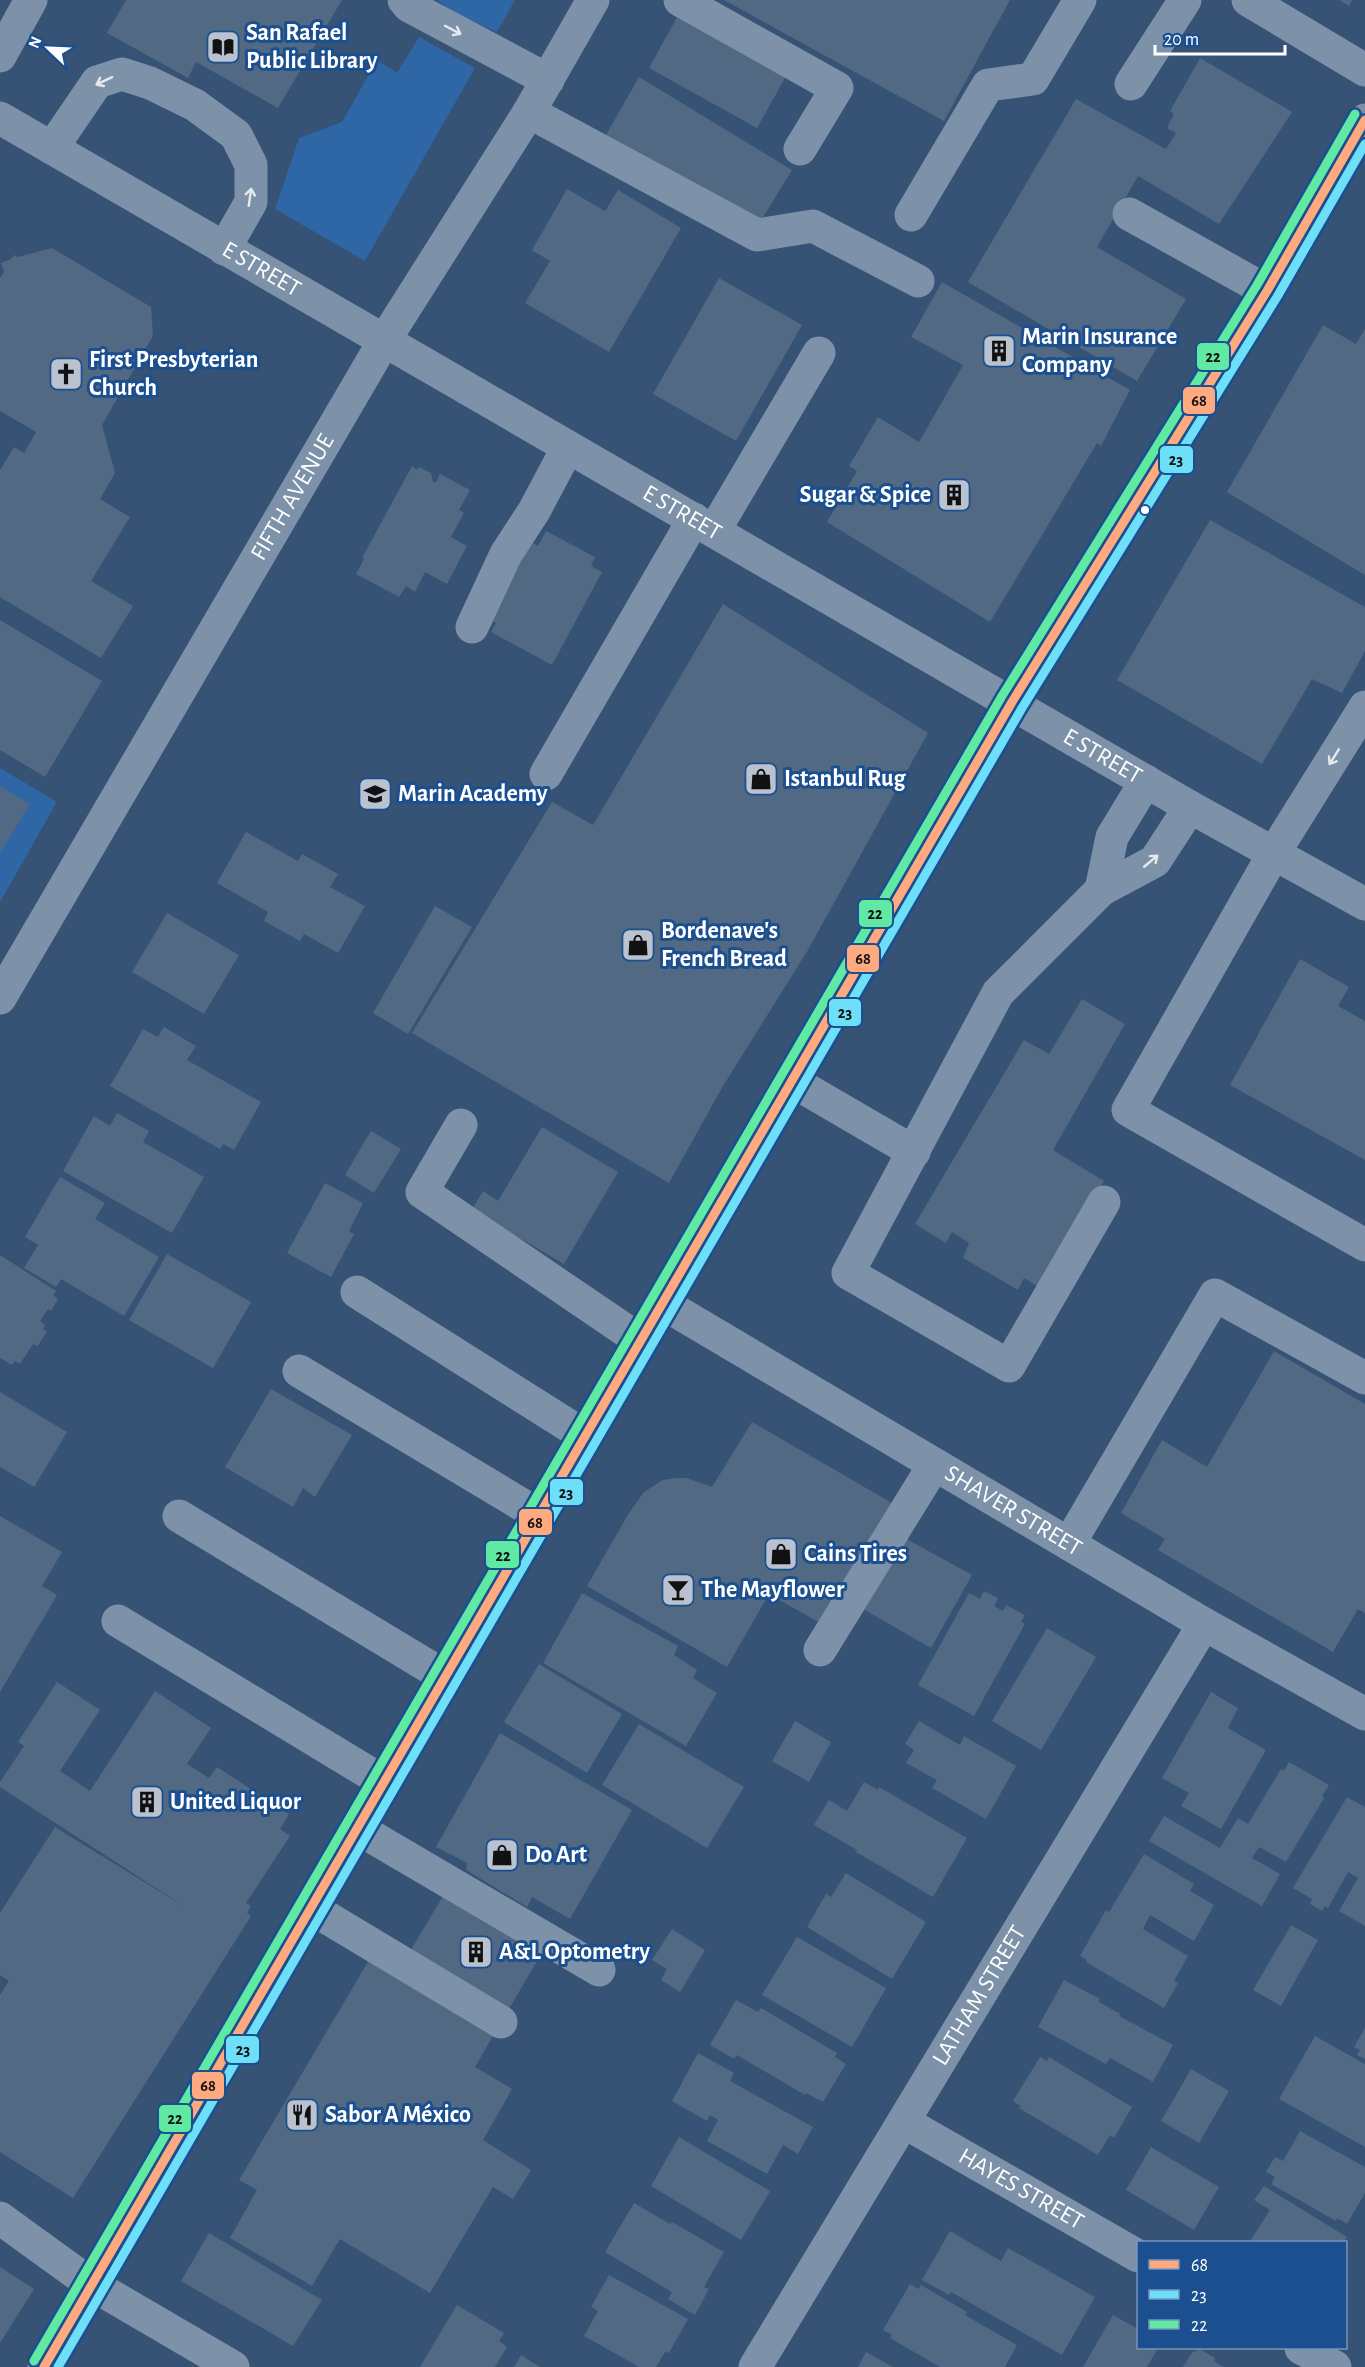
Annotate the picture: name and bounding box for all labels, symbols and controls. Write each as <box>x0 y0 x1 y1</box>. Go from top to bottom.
north arrow <box>18 18 78 78</box>
scale bar <box>1155 18 1286 56</box>
place label: San Rafael Public Library <box>246 21 378 73</box>
one-way arrow <box>444 24 462 36</box>
library icon: San Rafael Public Library <box>205 29 241 65</box>
text: 20 m <box>1164 31 1199 49</box>
text: N <box>26 34 45 51</box>
one-way arrow <box>95 76 113 87</box>
one-way arrow <box>244 188 255 207</box>
street label: E STREET <box>218 237 305 301</box>
place label: Marin Insurance Company <box>1022 325 1177 377</box>
building icon: Marin Insurance Company <box>981 333 1017 369</box>
line badge: 22 <box>1196 342 1230 371</box>
place label: First Presbyterian Church <box>89 348 259 400</box>
text: 22 <box>1205 349 1221 365</box>
church icon: First Presbyterian Church <box>48 356 84 392</box>
line badge: 68 <box>1182 386 1216 415</box>
text: 68 <box>1191 393 1207 409</box>
street label: FIFTH AVENUE <box>247 430 339 564</box>
line badge: 23 <box>1159 445 1194 474</box>
text: 23 <box>1169 452 1183 468</box>
building icon: Sugar & Spice <box>936 477 972 513</box>
street label: E STREET <box>638 481 726 545</box>
place label: Sugar & Spice <box>800 483 931 507</box>
unlabelled marker <box>1139 504 1151 516</box>
street label: E STREET <box>1059 724 1146 789</box>
one-way arrow <box>1328 748 1340 765</box>
shop icon: Istanbul Rug <box>743 761 779 797</box>
place label: Istanbul Rug <box>784 767 907 791</box>
school or university icon: Marin Academy <box>357 776 393 812</box>
place label: Marin Academy <box>398 782 548 806</box>
one-way arrow <box>1143 854 1158 868</box>
line badge: 22 <box>858 899 893 928</box>
text: 22 <box>867 906 883 922</box>
place label: Bordenave's French Bread <box>661 919 787 971</box>
shop icon: Bordenave's French Bread <box>620 927 656 963</box>
line badge: 68 <box>846 944 880 973</box>
text: 68 <box>855 951 871 967</box>
line badge: 23 <box>828 998 862 1027</box>
text: 23 <box>838 1005 852 1021</box>
street label: SHAVER STREET <box>941 1461 1086 1561</box>
line badge: 23 <box>549 1478 584 1506</box>
text: 23 <box>559 1485 573 1501</box>
line badge: 68 <box>518 1508 553 1536</box>
text: 68 <box>527 1515 543 1531</box>
shop icon: Cains Tires <box>763 1536 799 1572</box>
line badge: 22 <box>485 1540 520 1569</box>
place label: Cains Tires <box>804 1542 907 1566</box>
text: 22 <box>495 1548 511 1564</box>
bar icon: The Mayflower <box>660 1572 696 1608</box>
place label: The Mayflower <box>701 1578 845 1602</box>
building icon: United Liquor <box>129 1784 165 1820</box>
place label: United Liquor <box>170 1790 302 1814</box>
shop icon: Do Art <box>484 1837 520 1873</box>
place label: Do Art <box>525 1843 587 1867</box>
street label: LATHAM STREET <box>928 1921 1031 2070</box>
building icon: A&L Optometry <box>458 1934 494 1970</box>
place label: A&L Optometry <box>499 1940 650 1964</box>
line badge: 23 <box>225 2035 260 2064</box>
text: 23 <box>236 2042 250 2058</box>
line badge: 68 <box>191 2071 225 2100</box>
text: 68 <box>200 2078 216 2094</box>
restaurant icon: Sabor A México <box>284 2097 320 2133</box>
place label: Sabor A México <box>325 2103 471 2127</box>
line badge: 22 <box>158 2104 192 2133</box>
text: 22 <box>167 2111 183 2127</box>
street label: HAYES STREET <box>955 2144 1088 2234</box>
legend <box>1137 2241 1347 2349</box>
text: 68 <box>1191 2257 1208 2275</box>
text: 23 <box>1191 2287 1207 2305</box>
text: 22 <box>1191 2317 1207 2335</box>

